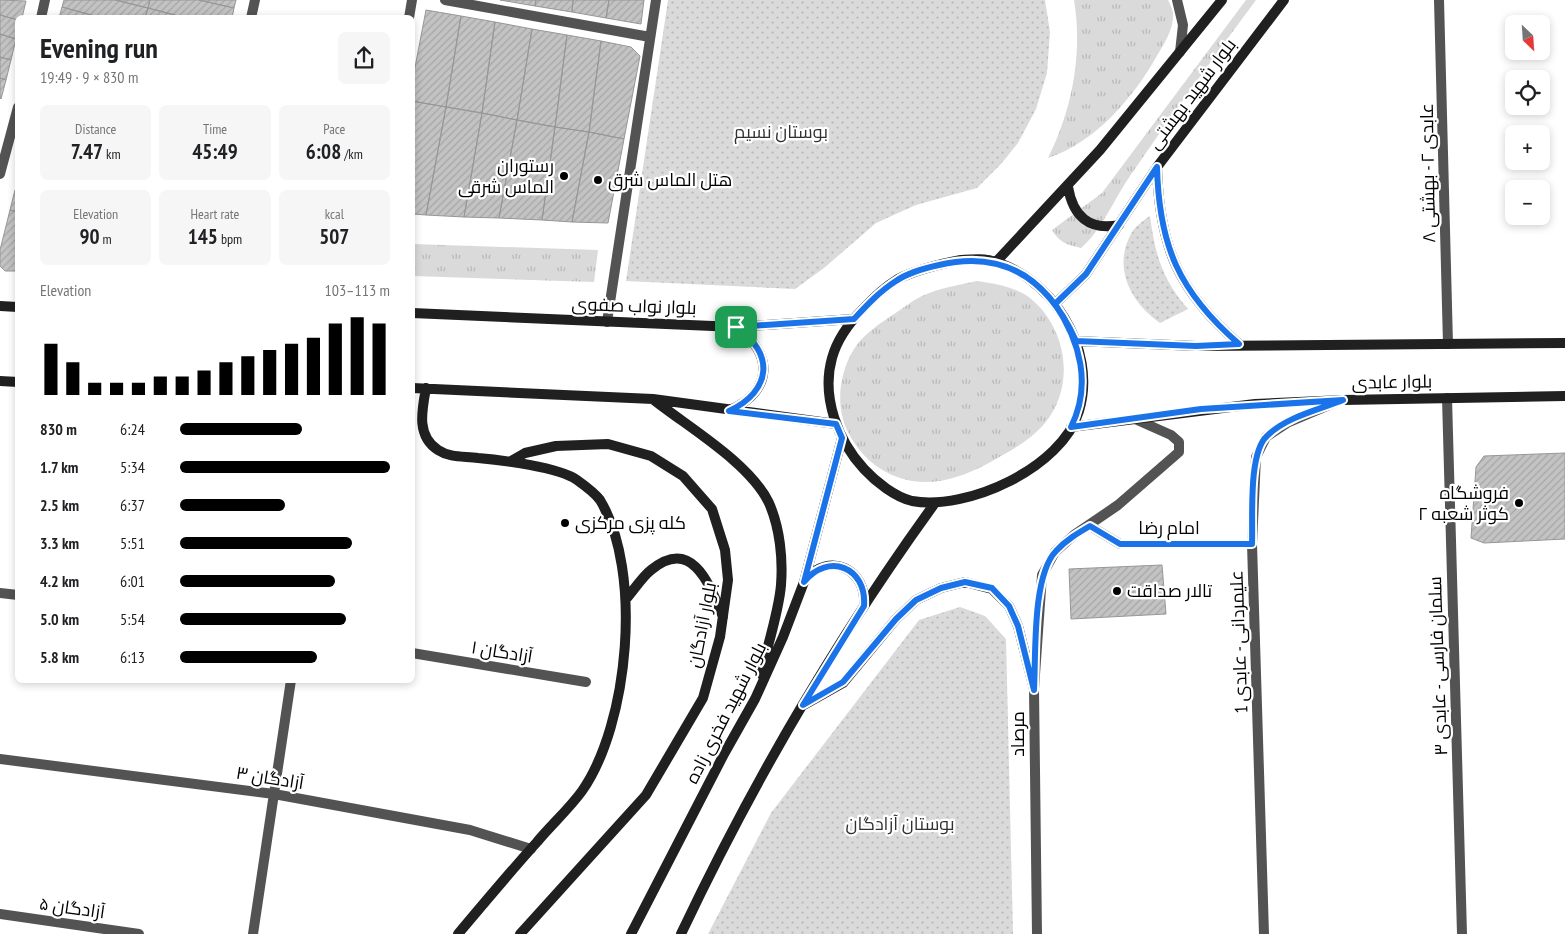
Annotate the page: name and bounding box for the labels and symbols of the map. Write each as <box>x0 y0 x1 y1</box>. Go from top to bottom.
north arrow <box>1505 15 1550 60</box>
street label: بلوار شهید بهشتی <box>1142 34 1241 154</box>
street label: عابدی ۲ - بهشتی ۸ <box>1415 103 1440 243</box>
park label: بوستان نسیم <box>734 120 828 144</box>
place label: رستوران الماس شرقی <box>458 154 554 198</box>
place label: هتل الماس شرق <box>608 168 732 192</box>
marker: رستوران الماس شرقی <box>558 170 570 182</box>
marker: هتل الماس شرق <box>592 174 604 186</box>
street label: بلوار نواب صفوی <box>571 292 697 319</box>
pin <box>715 306 757 348</box>
street label: بلوار عابدی <box>1351 369 1433 394</box>
place label: فروشگاه کوثر شعبه ۲ <box>1418 481 1509 525</box>
marker: فروشگاه کوثر شعبه ۲ <box>1513 497 1525 509</box>
place label: کله پزی مرکزی <box>575 511 686 535</box>
street label: امام رضا <box>1138 516 1200 540</box>
marker: کله پزی مرکزی <box>559 517 571 529</box>
street label: علیمردانی - عابدی 1 <box>1225 570 1252 714</box>
street label: سلمان فارسی - عابدی ۳ <box>1423 576 1452 756</box>
place label: تالار صداقت <box>1127 579 1212 602</box>
street label: بلوار آزادگان <box>682 580 721 670</box>
marker: تالار صداقت <box>1111 585 1123 597</box>
street label: آزادگان ۱ <box>470 635 535 668</box>
street label: بلوار شهید فخری زاده <box>680 638 771 787</box>
street label: مرصاد <box>1006 711 1029 757</box>
street label: آزادگان ۳ <box>234 761 306 794</box>
park label: بوستان آزادگان <box>845 812 955 835</box>
street label: آزادگان ۵ <box>38 892 107 924</box>

